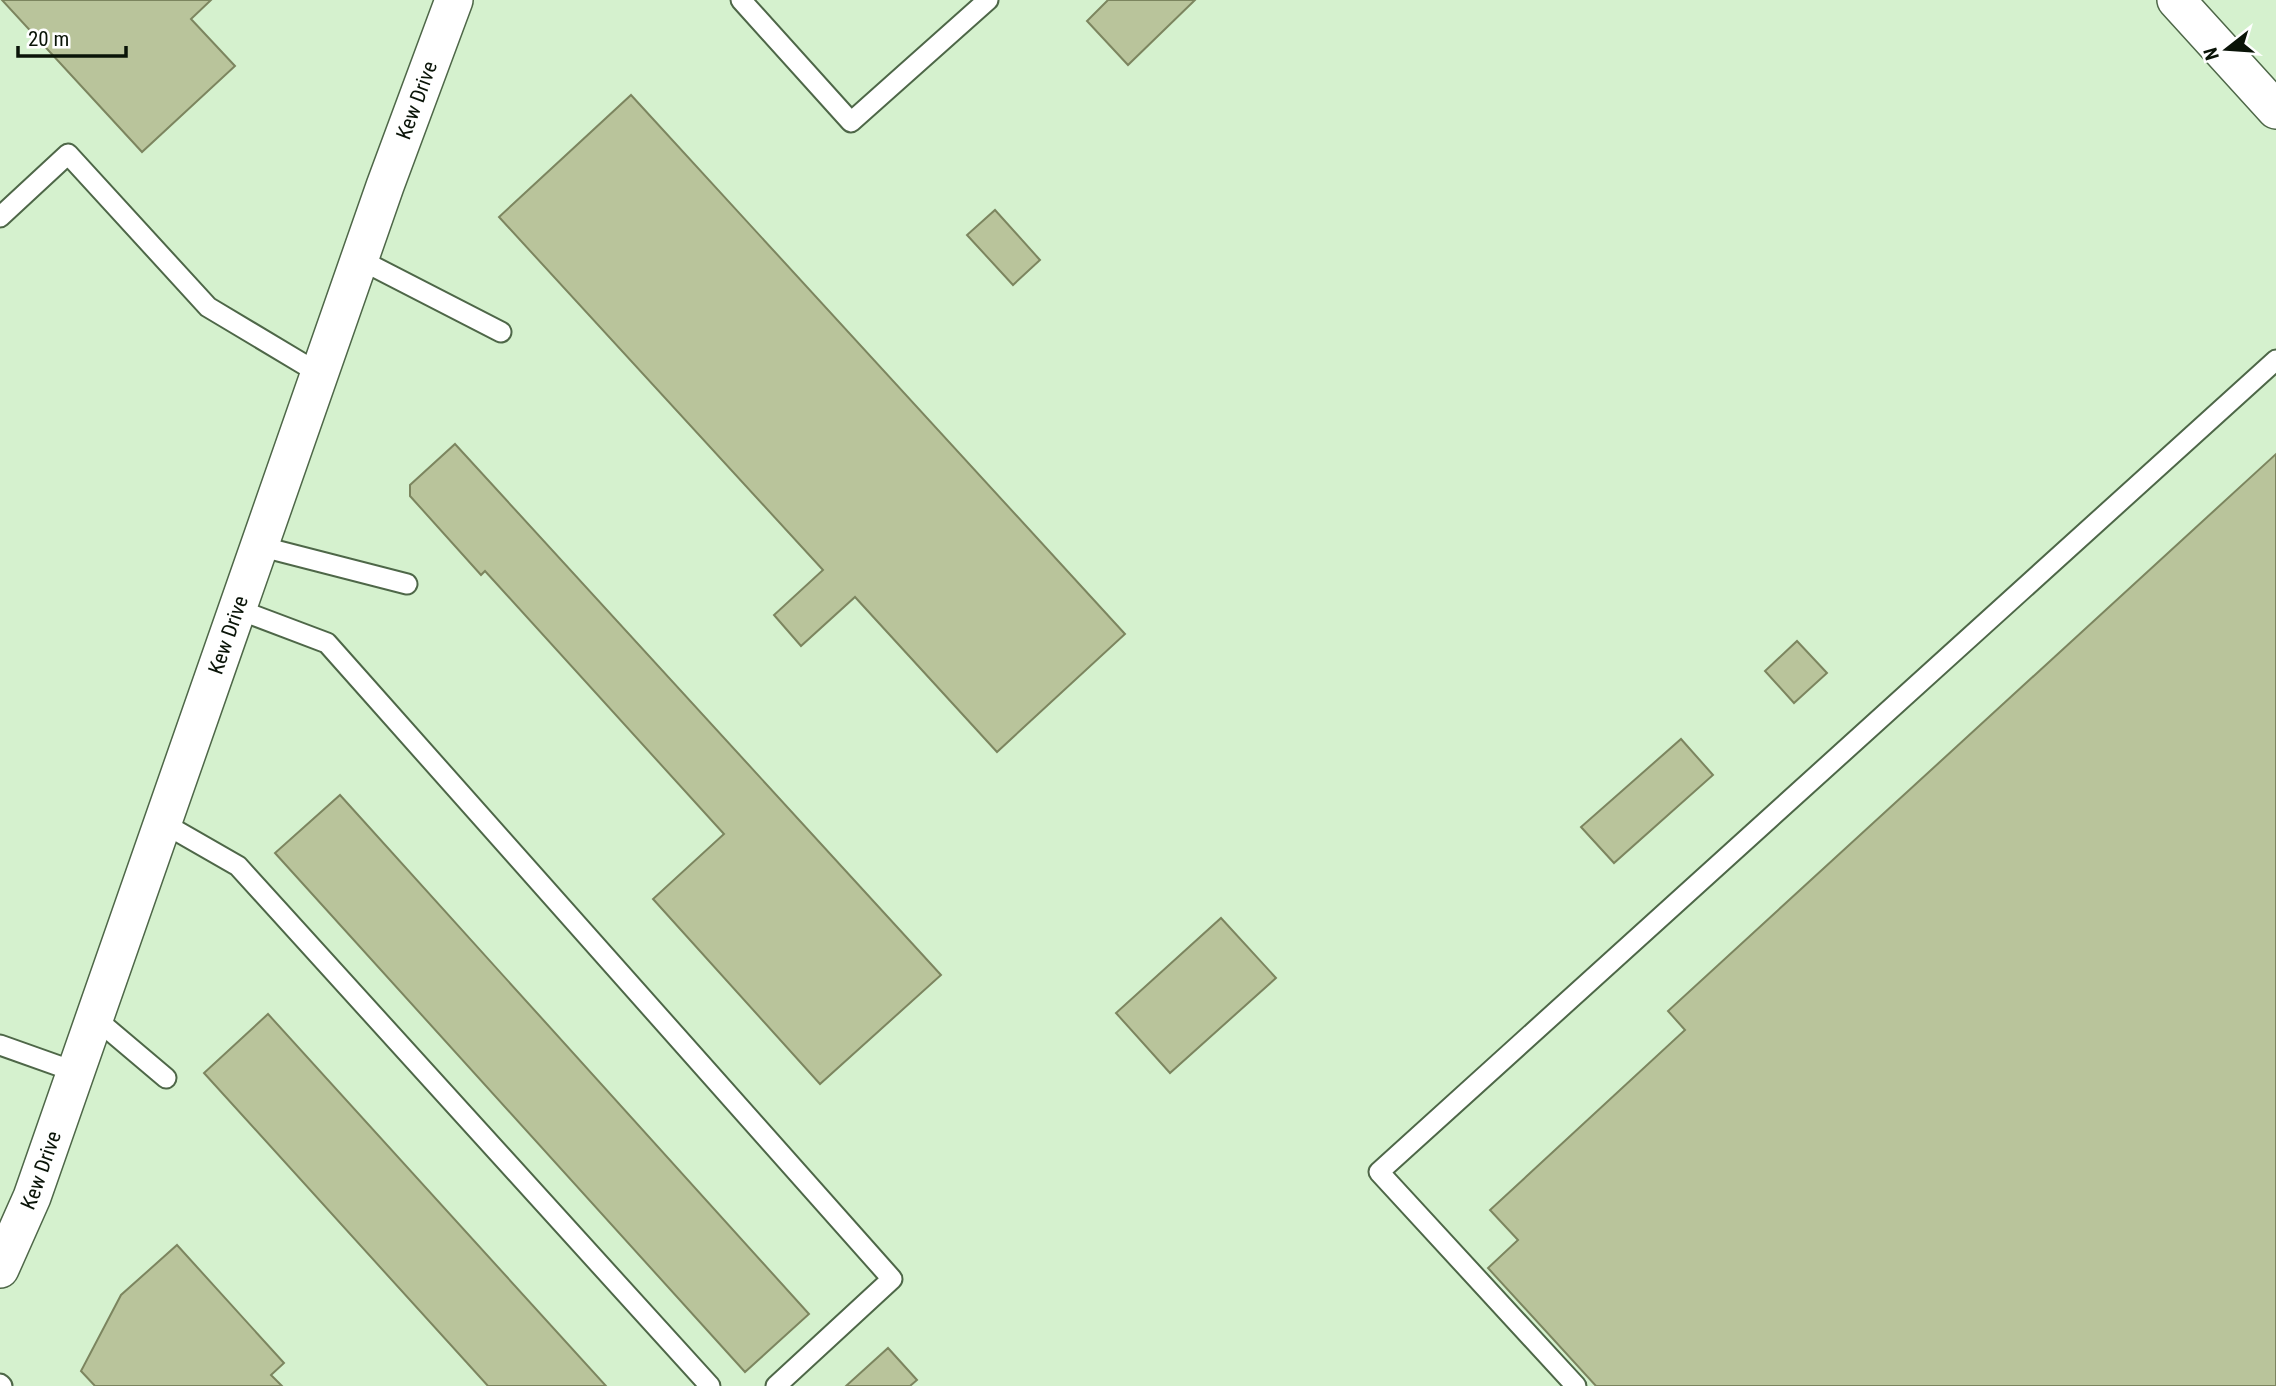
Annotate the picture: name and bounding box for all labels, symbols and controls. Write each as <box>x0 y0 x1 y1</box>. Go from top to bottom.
scale bar <box>18 14 126 58</box>
north arrow <box>2192 14 2262 84</box>
text: 20 m <box>28 27 69 51</box>
text: N <box>2199 45 2224 63</box>
street label: Kew Drive <box>391 58 442 143</box>
street label: Kew Drive <box>203 593 253 677</box>
street label: Kew Drive <box>16 1128 66 1213</box>

